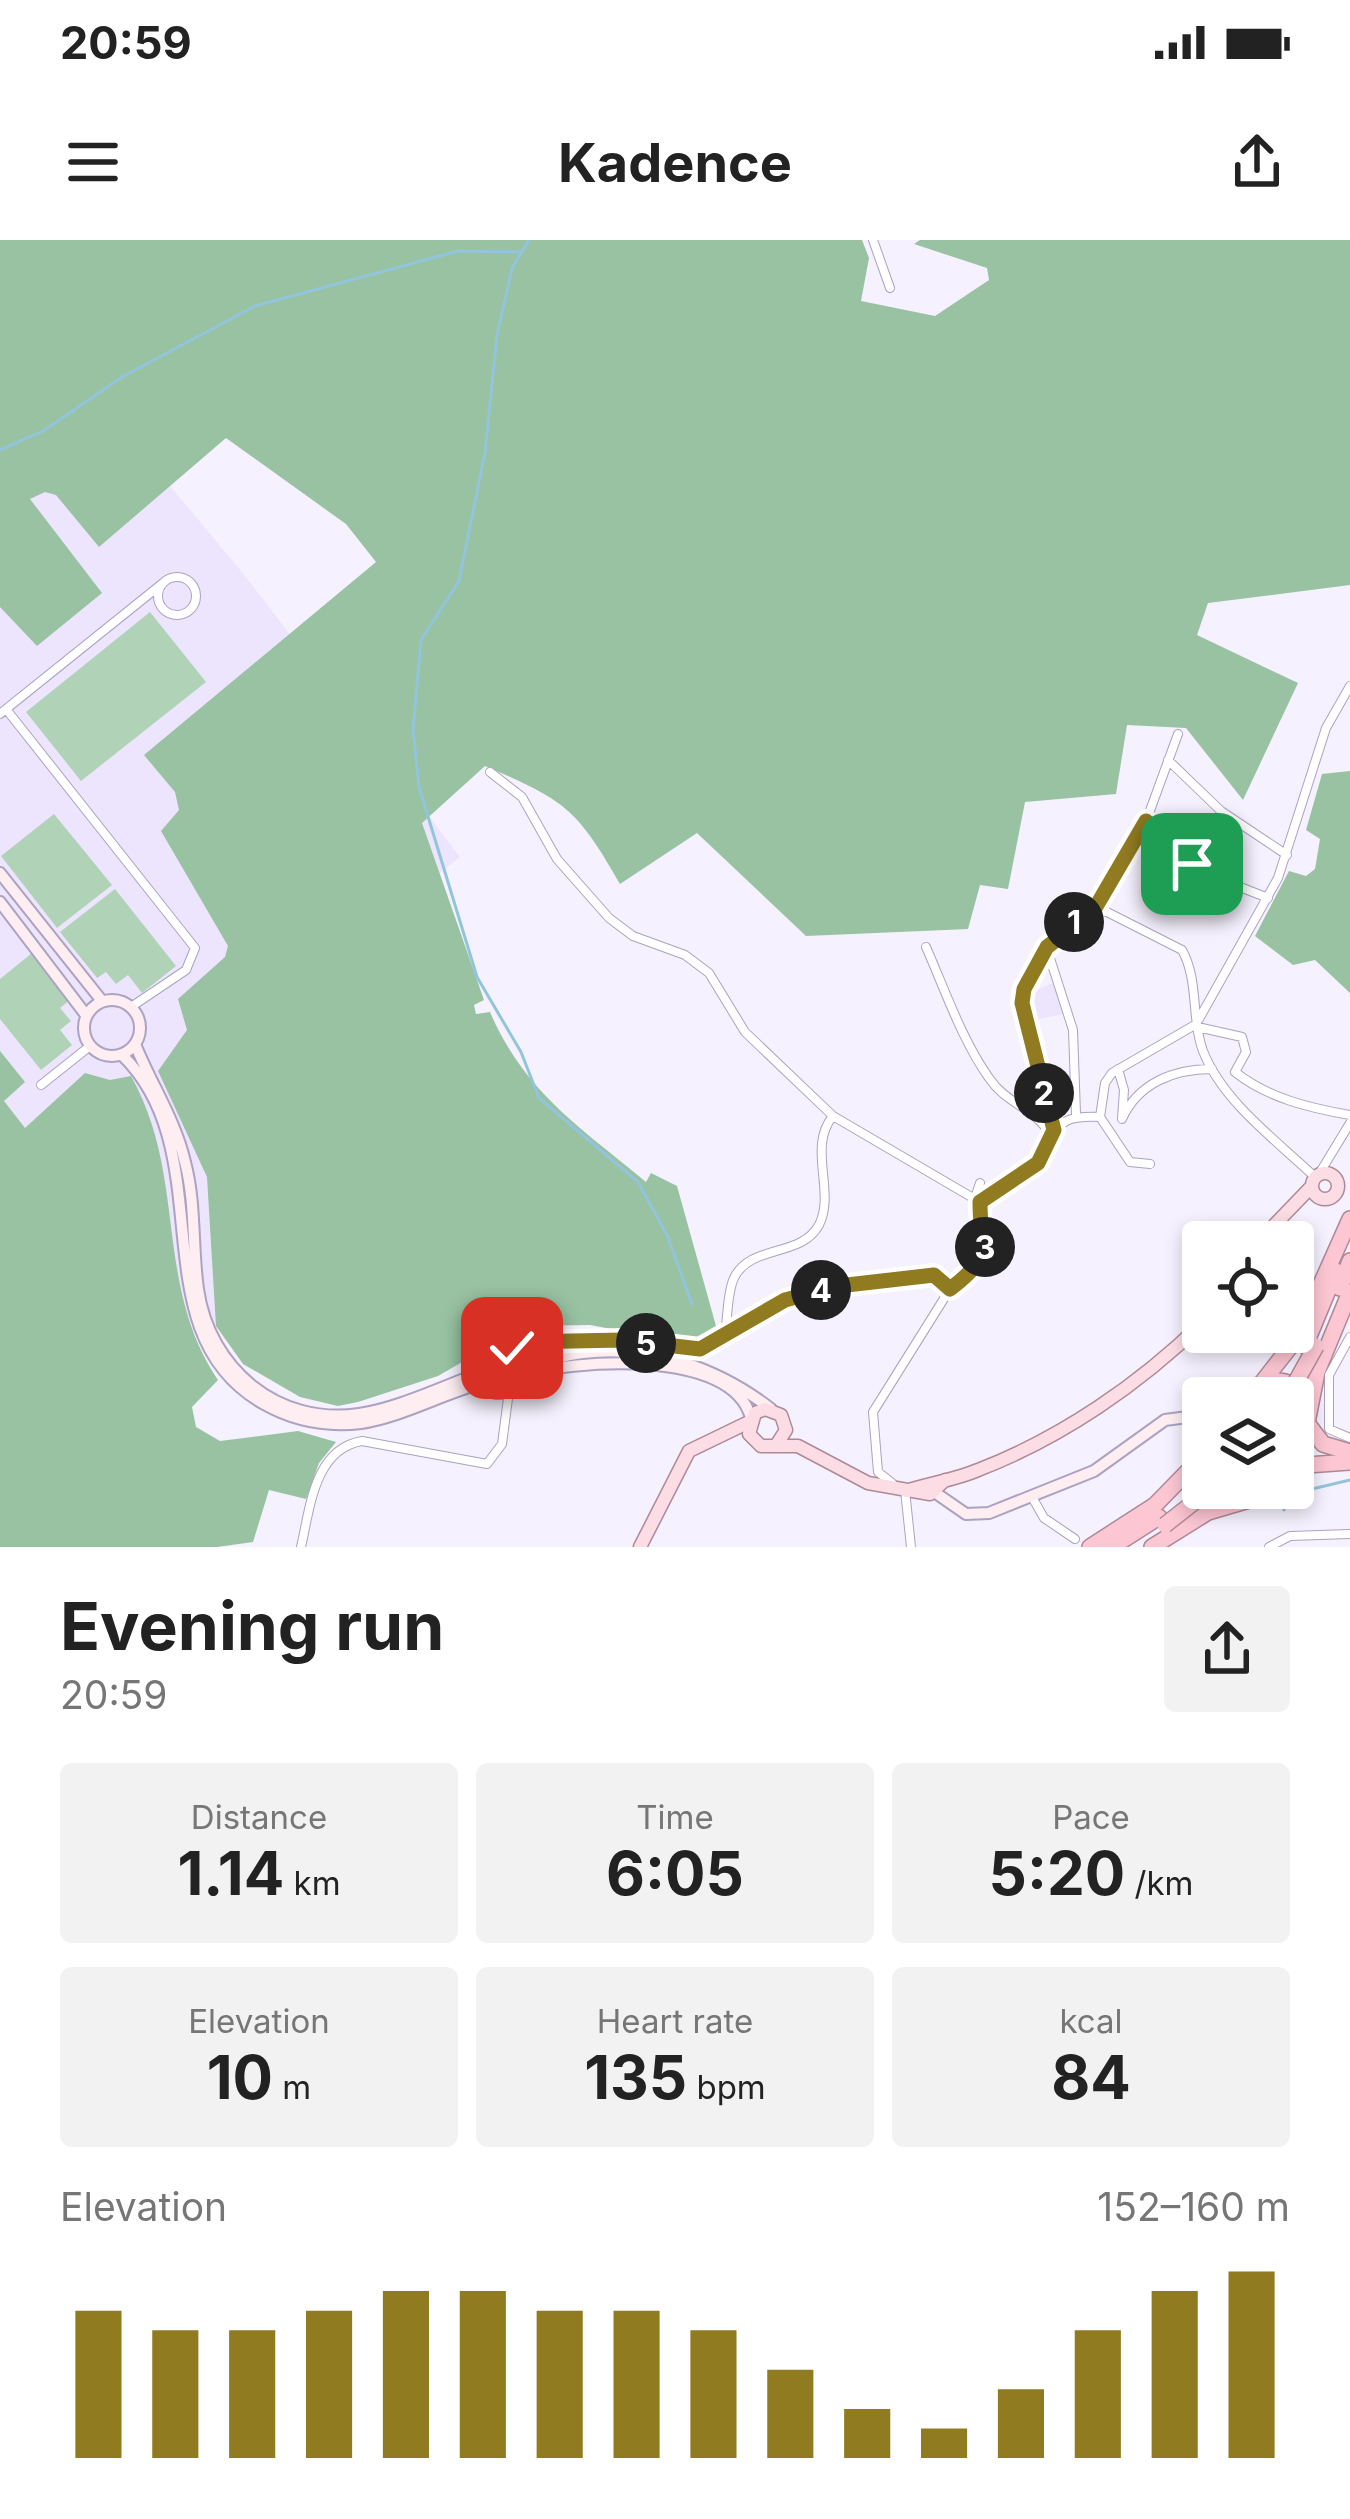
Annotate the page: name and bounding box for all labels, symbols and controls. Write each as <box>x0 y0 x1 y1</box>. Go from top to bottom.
text: 20:59 <box>60 15 192 70</box>
icon: menu <box>60 129 126 195</box>
icon: share <box>1224 129 1290 195</box>
text: Kadence <box>558 130 792 195</box>
pin <box>1141 813 1243 915</box>
icon: arrive <box>1159 831 1225 897</box>
pin: 1 <box>1044 892 1104 952</box>
text: 1 <box>1067 902 1081 942</box>
pin: 2 <box>1014 1063 1074 1123</box>
text: 2 <box>1034 1073 1054 1113</box>
pin: 3 <box>955 1217 1015 1277</box>
map controls <box>1182 1221 1314 1509</box>
button: locate <box>1182 1221 1314 1353</box>
text: 3 <box>974 1227 996 1267</box>
pin: 4 <box>791 1260 851 1320</box>
text: 4 <box>810 1270 832 1310</box>
pin <box>461 1297 563 1399</box>
pin: 5 <box>616 1313 676 1373</box>
icon: check <box>479 1315 545 1381</box>
text: 5 <box>635 1323 657 1363</box>
button: layers <box>1182 1377 1314 1509</box>
text: Evening run <box>60 1586 444 1666</box>
button: share <box>1164 1586 1290 1712</box>
text: 20:59 <box>60 1671 168 1718</box>
text: Distance <box>191 1797 327 1837</box>
text: Time <box>636 1797 714 1837</box>
text: Pace <box>1052 1797 1130 1837</box>
text: 1.14 <box>177 1837 284 1909</box>
text: 6:05 <box>606 1837 744 1909</box>
text: 5:20 <box>989 1837 1125 1909</box>
text: km <box>284 1863 341 1903</box>
text: /km <box>1125 1863 1193 1903</box>
text: Elevation <box>188 2001 330 2041</box>
text: Heart rate <box>597 2001 753 2041</box>
text: kcal <box>1059 2001 1123 2041</box>
text: 10 <box>207 2041 273 2113</box>
text: 135 <box>584 2041 687 2113</box>
text: 84 <box>1051 2041 1131 2113</box>
text: m <box>273 2067 311 2107</box>
text: bpm <box>687 2067 766 2107</box>
text: Elevation <box>60 2183 227 2230</box>
text: 152–160 m <box>1097 2183 1290 2230</box>

